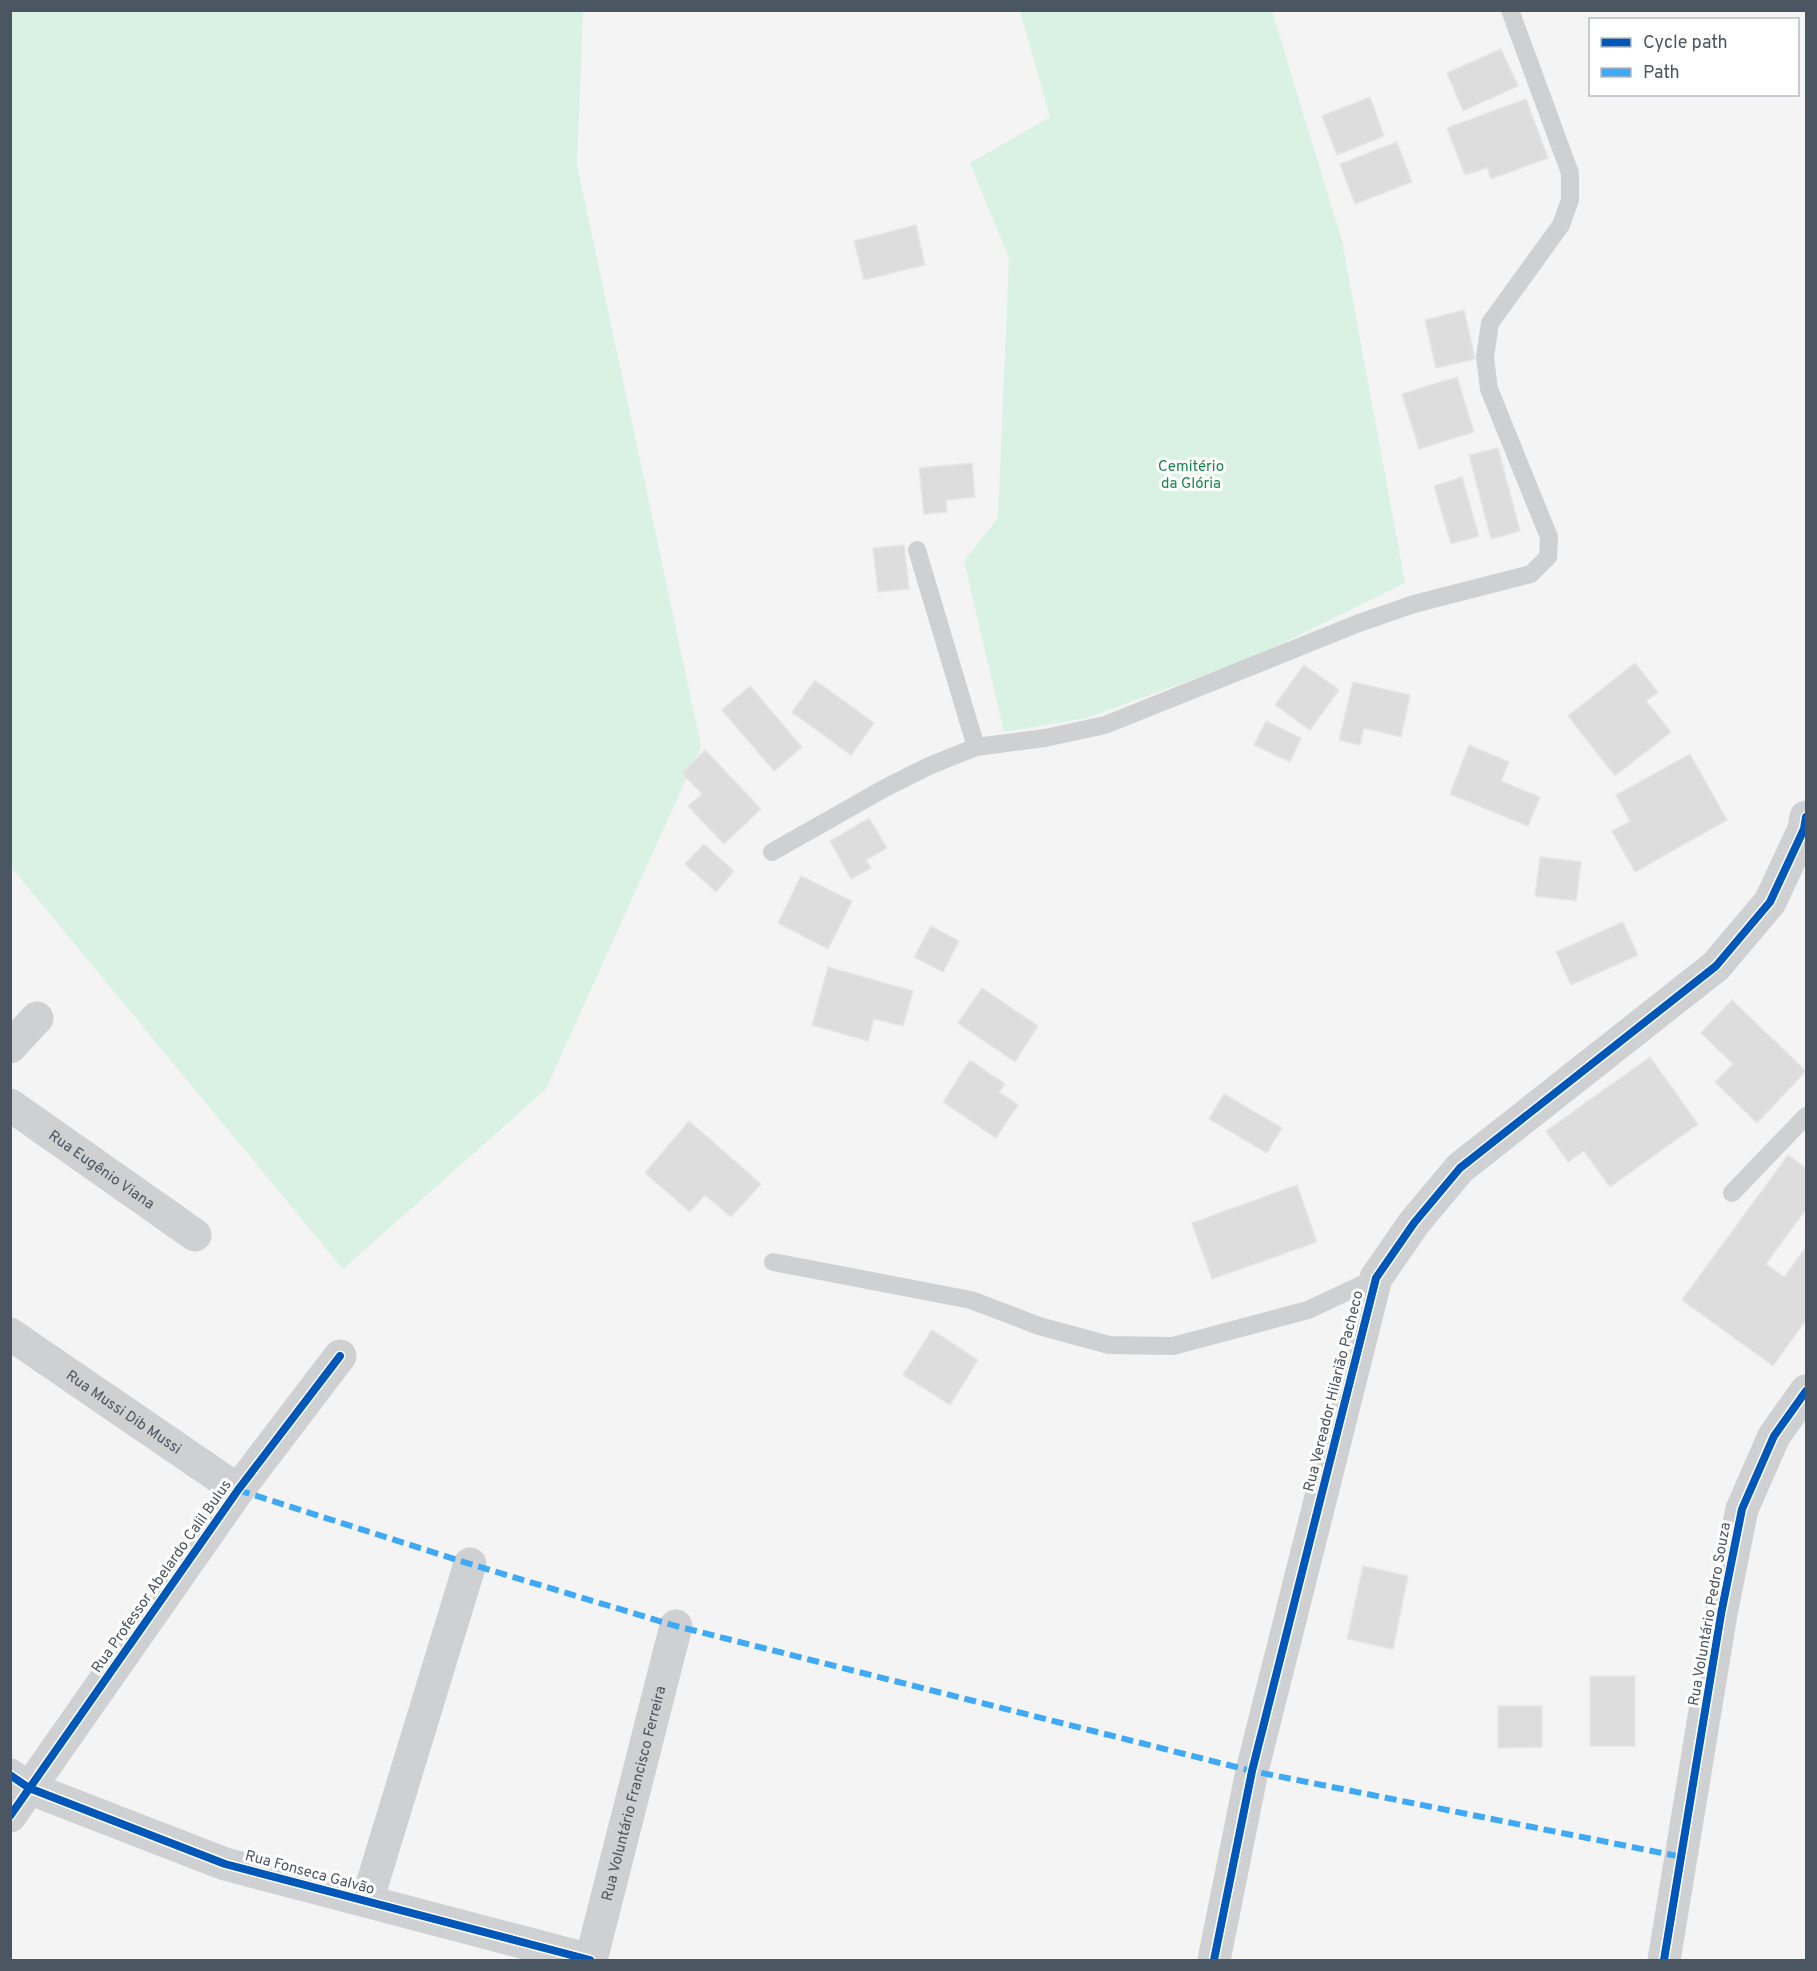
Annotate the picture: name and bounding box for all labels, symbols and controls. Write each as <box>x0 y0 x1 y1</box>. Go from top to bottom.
legend <box>1589 18 1799 96</box>
text: Cycle path <box>1643 32 1728 55</box>
text: Path <box>1643 62 1680 85</box>
park label: Cemitério da Glória <box>1158 458 1224 494</box>
street label: Rua Eugênio Viana <box>44 1127 158 1214</box>
street label: Rua Vereador Hilarião Pacheco <box>1300 1289 1369 1494</box>
street label: Rua Mussi Dib Mussi <box>62 1367 185 1459</box>
street label: Rua Professor Abelardo Calil Bulus <box>88 1477 236 1677</box>
street label: Rua Voluntário Pedro Souza <box>1685 1521 1736 1708</box>
street label: Rua Voluntário Francisco Ferreira <box>598 1684 671 1903</box>
street label: Rua Fonseca Galvão <box>243 1847 377 1900</box>

